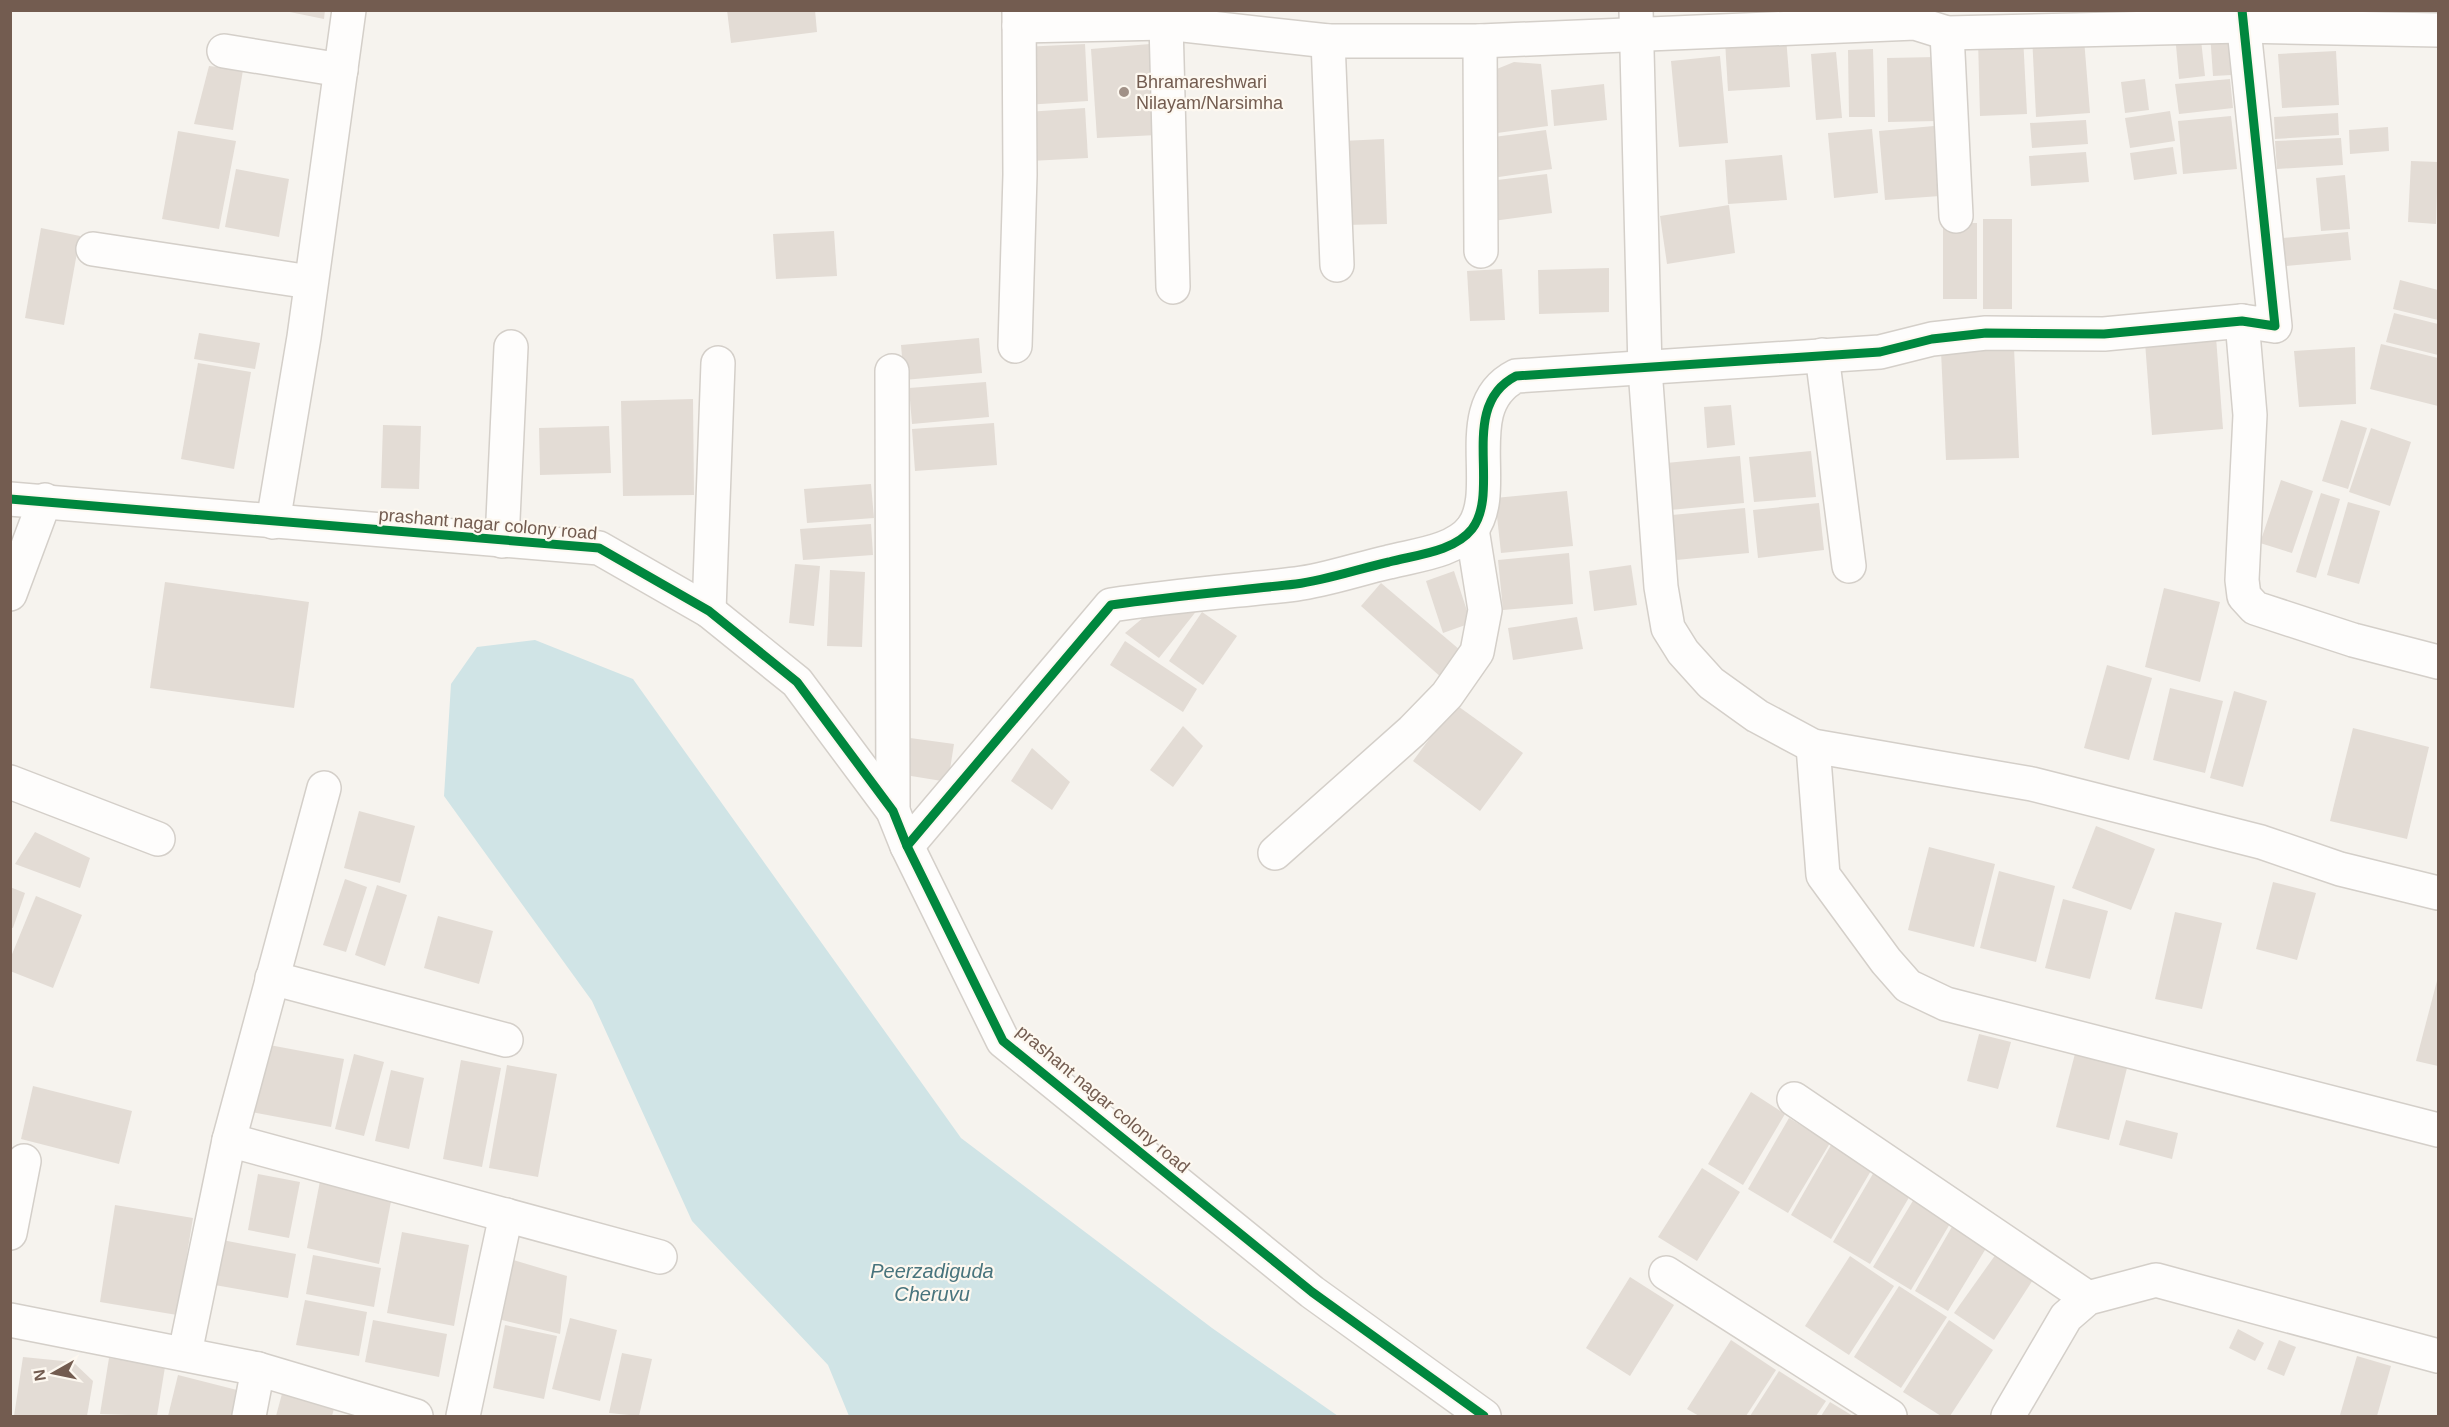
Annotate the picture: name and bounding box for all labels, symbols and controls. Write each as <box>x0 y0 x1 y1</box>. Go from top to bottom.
place label: Bhramareshwari Nilayam/Narsimha <box>1136 72 1284 113</box>
marker: Bhramareshwari Nilayam/Narsimha <box>1117 85 1131 99</box>
street label: prashant nagar colony road <box>378 504 598 544</box>
street label: prashant nagar colony road <box>1013 1021 1193 1177</box>
water label: Peerzadiguda Cheruvu <box>870 1260 994 1305</box>
north arrow <box>24 1343 84 1403</box>
text: N <box>30 1368 49 1382</box>

